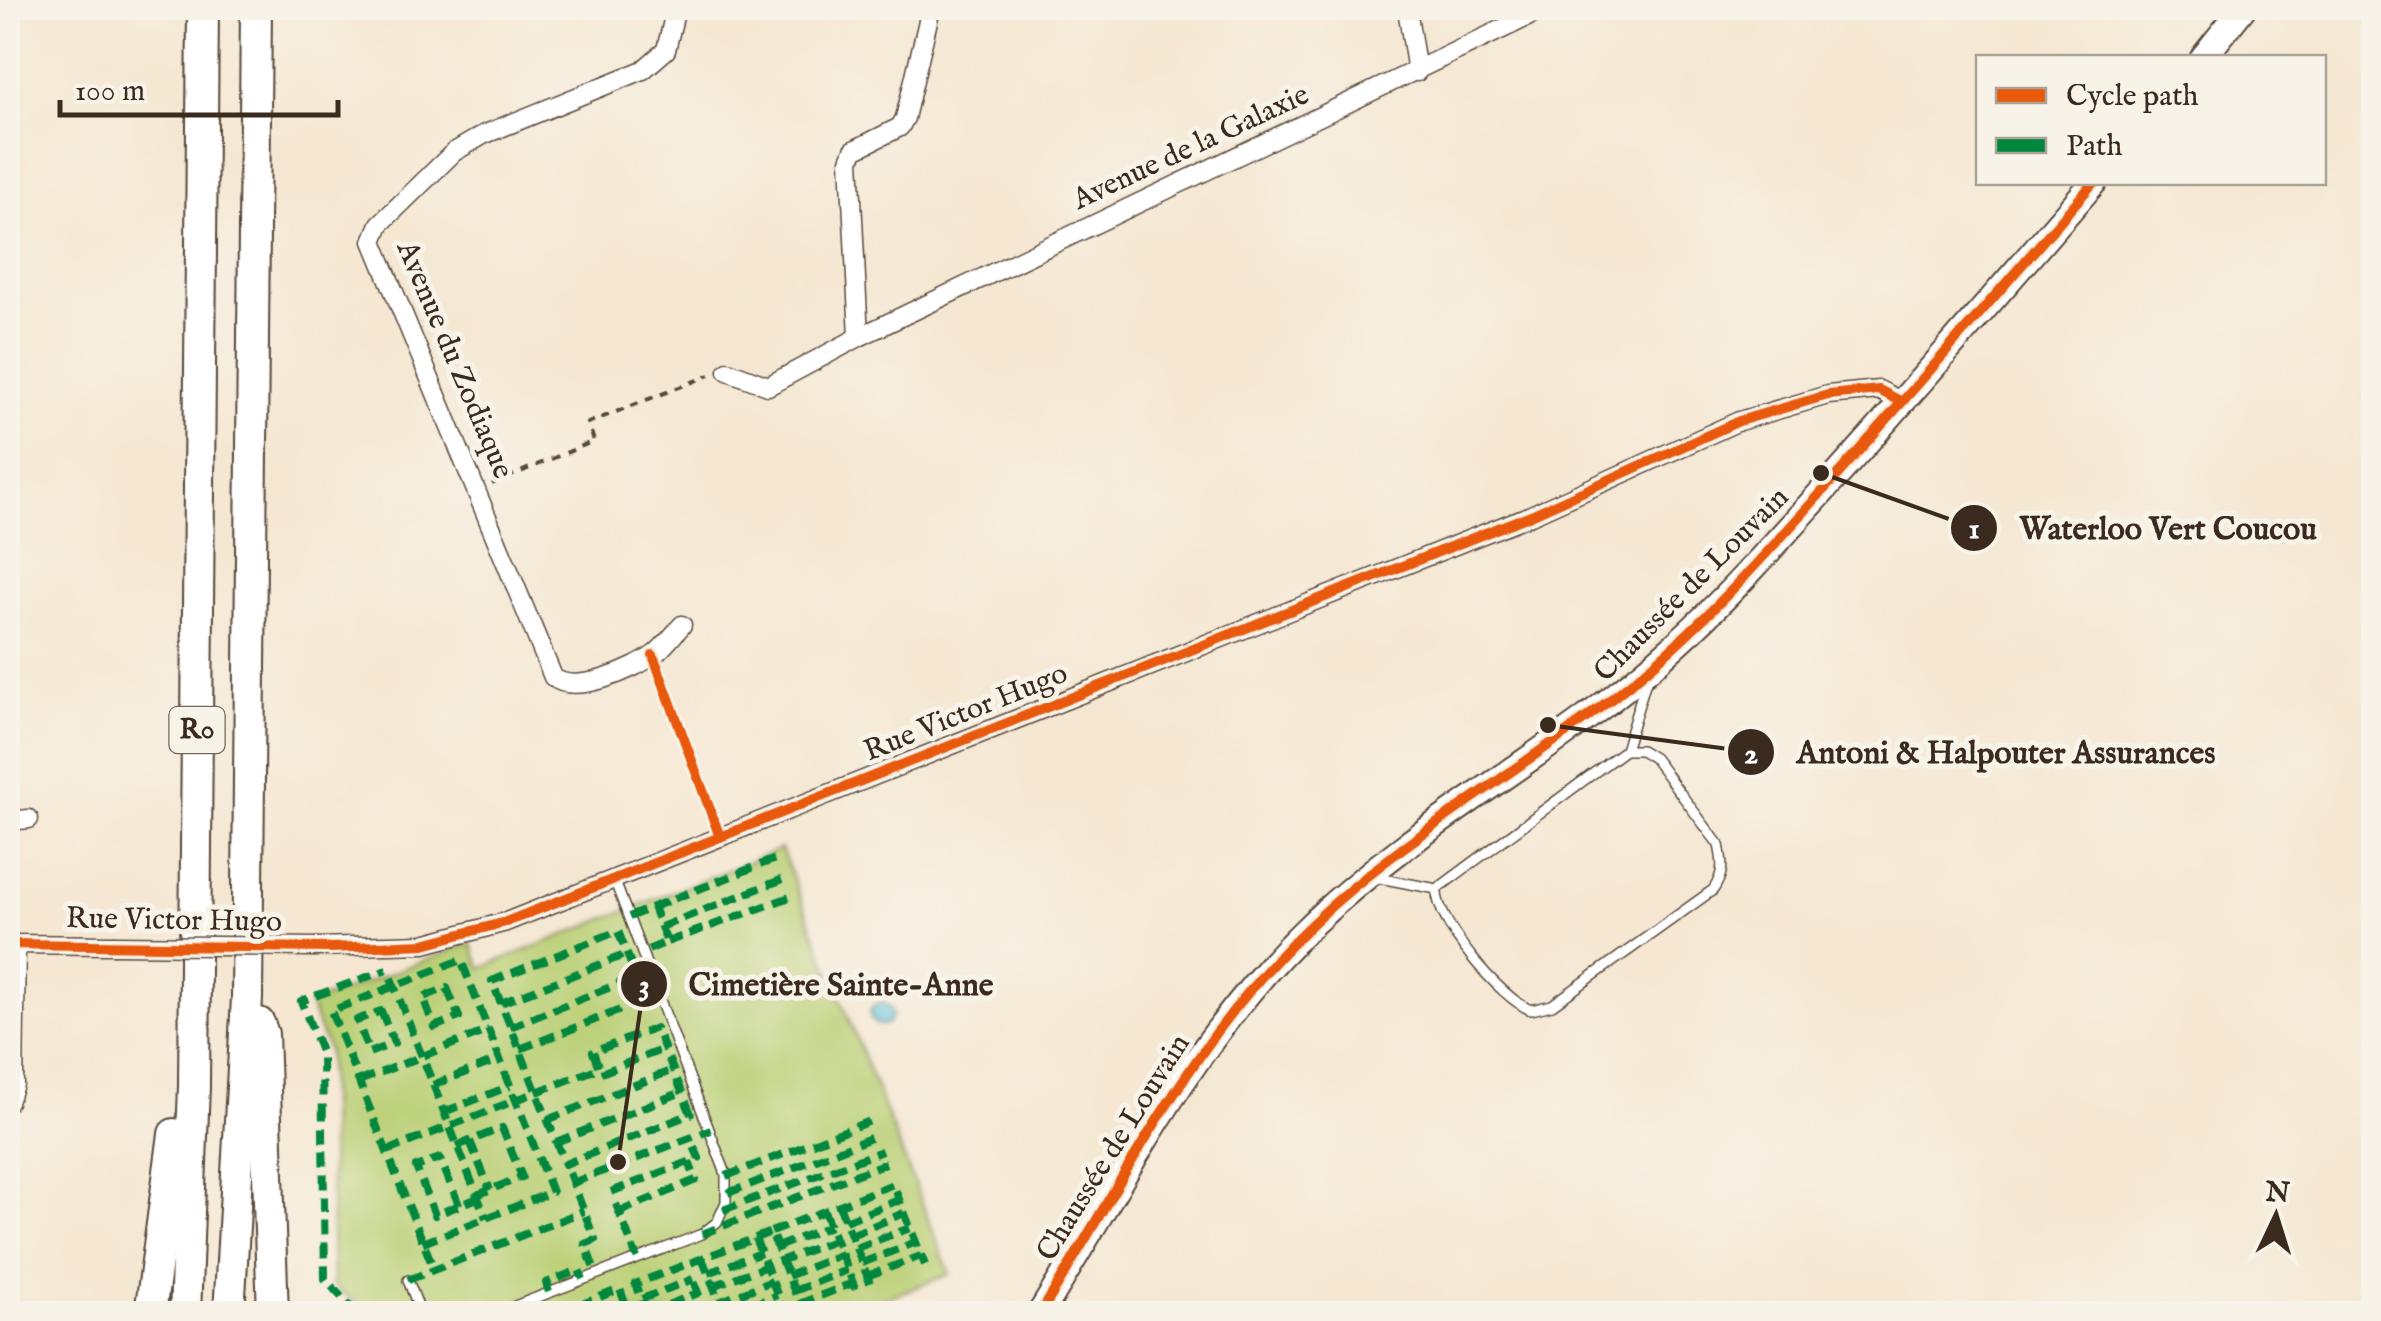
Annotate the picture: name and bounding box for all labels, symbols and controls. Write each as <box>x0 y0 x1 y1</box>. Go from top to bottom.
scale bar <box>60 55 338 117</box>
legend <box>1976 55 2326 185</box>
text: 100 m <box>75 73 145 111</box>
street label: Avenue de la Galaxie <box>1066 77 1315 220</box>
text: Cycle path <box>2066 78 2199 116</box>
text: Path <box>2066 128 2122 166</box>
street label: Avenue du Zodiaque <box>386 234 521 485</box>
street label: Chaussée de Louvain <box>1586 479 1798 691</box>
callout: Waterloo Vert Coucou <box>1949 497 2336 559</box>
text: Waterloo Vert Coucou <box>2018 510 2317 551</box>
text: 1 <box>1968 511 1980 549</box>
street label: Rue Victor Hugo <box>859 655 1073 771</box>
road number: R0 <box>170 707 224 753</box>
callout: Antoni & Halpouter Assurances <box>1726 721 2235 783</box>
text: Antoni & Halpouter Assurances <box>1795 734 2215 775</box>
text: 2 <box>1744 736 1758 774</box>
street label: Rue Victor Hugo <box>66 900 282 942</box>
callout: Cimetière Sainte-Anne <box>619 953 1014 1015</box>
text: Cimetière Sainte-Anne <box>689 966 994 1007</box>
text: 3 <box>638 967 650 1005</box>
street label: Chaussée de Louvain <box>1029 1027 1199 1269</box>
north arrow <box>2226 1166 2326 1266</box>
text: N <box>2263 1175 2291 1212</box>

